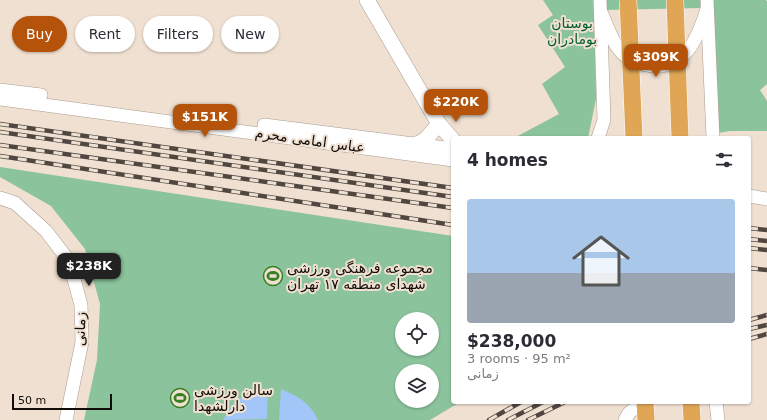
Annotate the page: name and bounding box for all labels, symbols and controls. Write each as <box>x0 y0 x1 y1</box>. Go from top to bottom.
park label: بوستان بومادران <box>547 15 597 48</box>
chip: Buy <box>12 16 67 52</box>
chip: Rent <box>75 16 135 52</box>
chip: Filters <box>143 16 213 52</box>
chip: New <box>221 16 279 52</box>
pin: $309K <box>628 44 684 78</box>
text: $309K <box>633 49 679 64</box>
pin: $220K <box>428 89 484 123</box>
text: $220K <box>433 94 479 109</box>
pin: $151K <box>177 104 233 138</box>
text: $151K <box>182 109 228 124</box>
street label: عباس امامی محرم <box>254 124 366 157</box>
icon: filters <box>713 149 735 171</box>
text: 4 homes <box>467 150 548 170</box>
icon: home <box>565 225 637 297</box>
pin: $238K <box>61 253 117 287</box>
text: $238K <box>66 258 112 273</box>
place label: مجموعه فرهنگی ورزشی شهدای منطقه ۱۷ تهران <box>287 260 433 293</box>
sports icon: مجموعه فرهنگی ورزشی شهدای منطقه ۱۷ تهران <box>262 265 284 287</box>
street label: زمانی <box>72 312 89 346</box>
map controls <box>395 312 439 408</box>
button: locate <box>395 312 439 356</box>
text: $238,000 <box>467 331 556 351</box>
text: 3 rooms · 95 m² <box>467 351 571 366</box>
button: layers <box>395 364 439 408</box>
text: زمانی <box>467 366 499 381</box>
place label: سالن ورزشی دارلشهدا <box>194 382 273 415</box>
sports icon: سالن ورزشی دارلشهدا <box>169 387 191 409</box>
scale bar <box>12 392 112 411</box>
text: 50 m <box>18 394 46 407</box>

